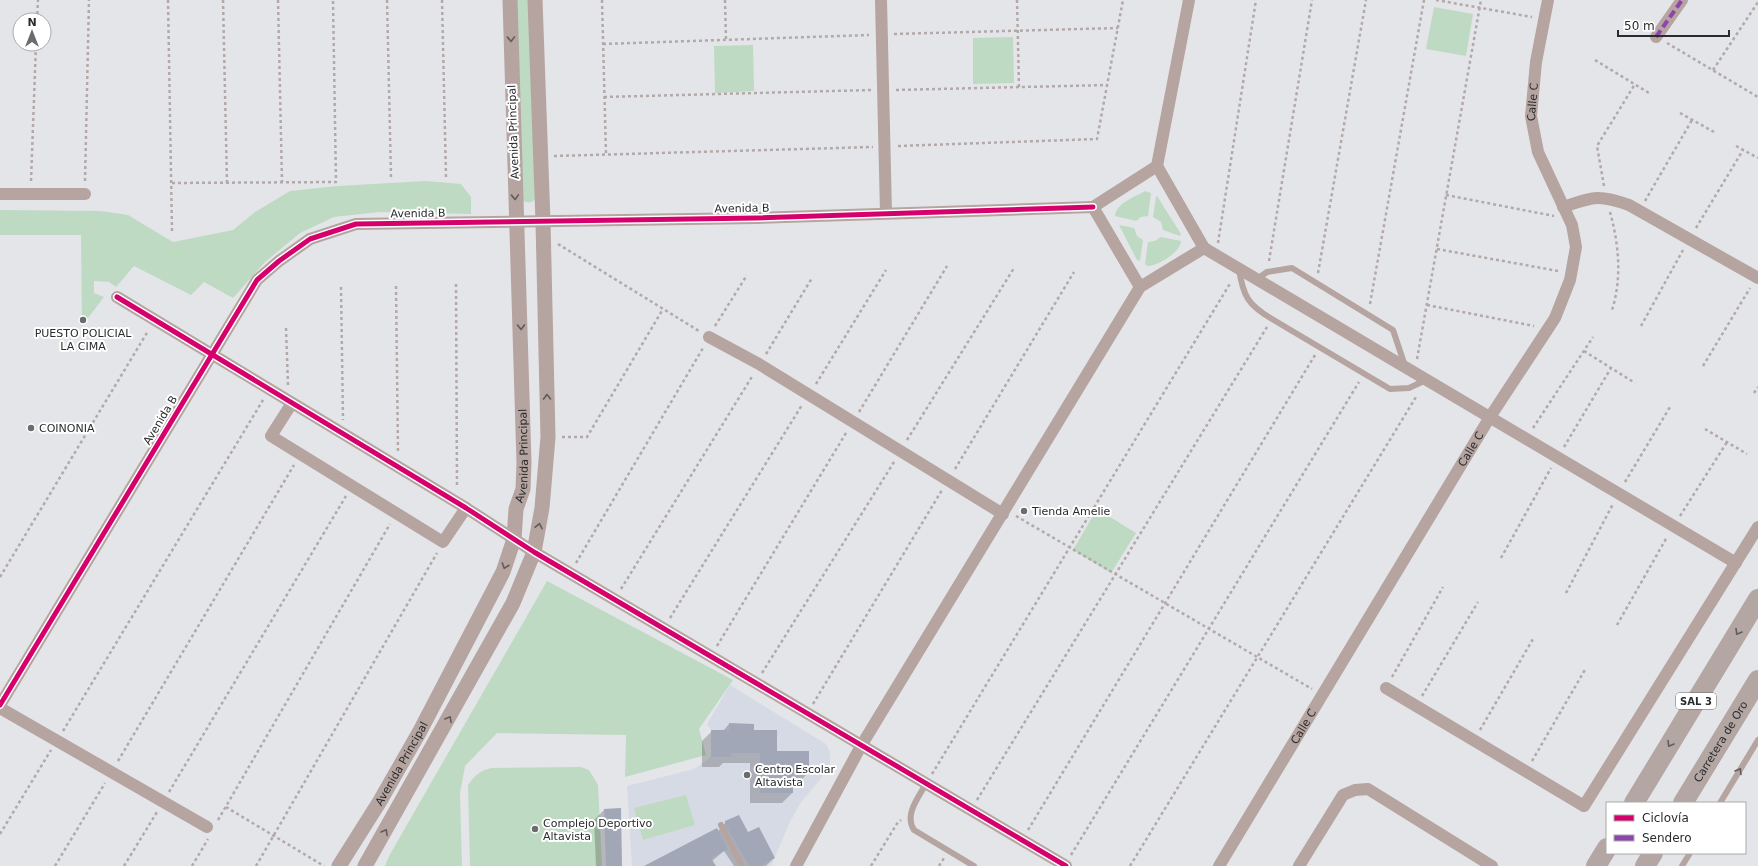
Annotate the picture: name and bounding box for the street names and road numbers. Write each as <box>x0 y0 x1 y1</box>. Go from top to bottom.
street label: Calle C <box>1525 82 1541 122</box>
street label: Avenida Principal <box>505 85 522 179</box>
street label: Avenida B <box>714 202 770 215</box>
street label: Avenida B <box>390 207 446 220</box>
street label: Avenida B <box>141 393 180 447</box>
street label: Avenida Principal <box>513 408 531 505</box>
street label: Calle C <box>1456 429 1487 469</box>
road number: SAL 3 <box>1676 693 1716 709</box>
street label: Carretera de Oro <box>1691 699 1751 785</box>
street label: Calle C <box>1288 707 1319 747</box>
street label: Avenida Principal <box>373 720 431 808</box>

